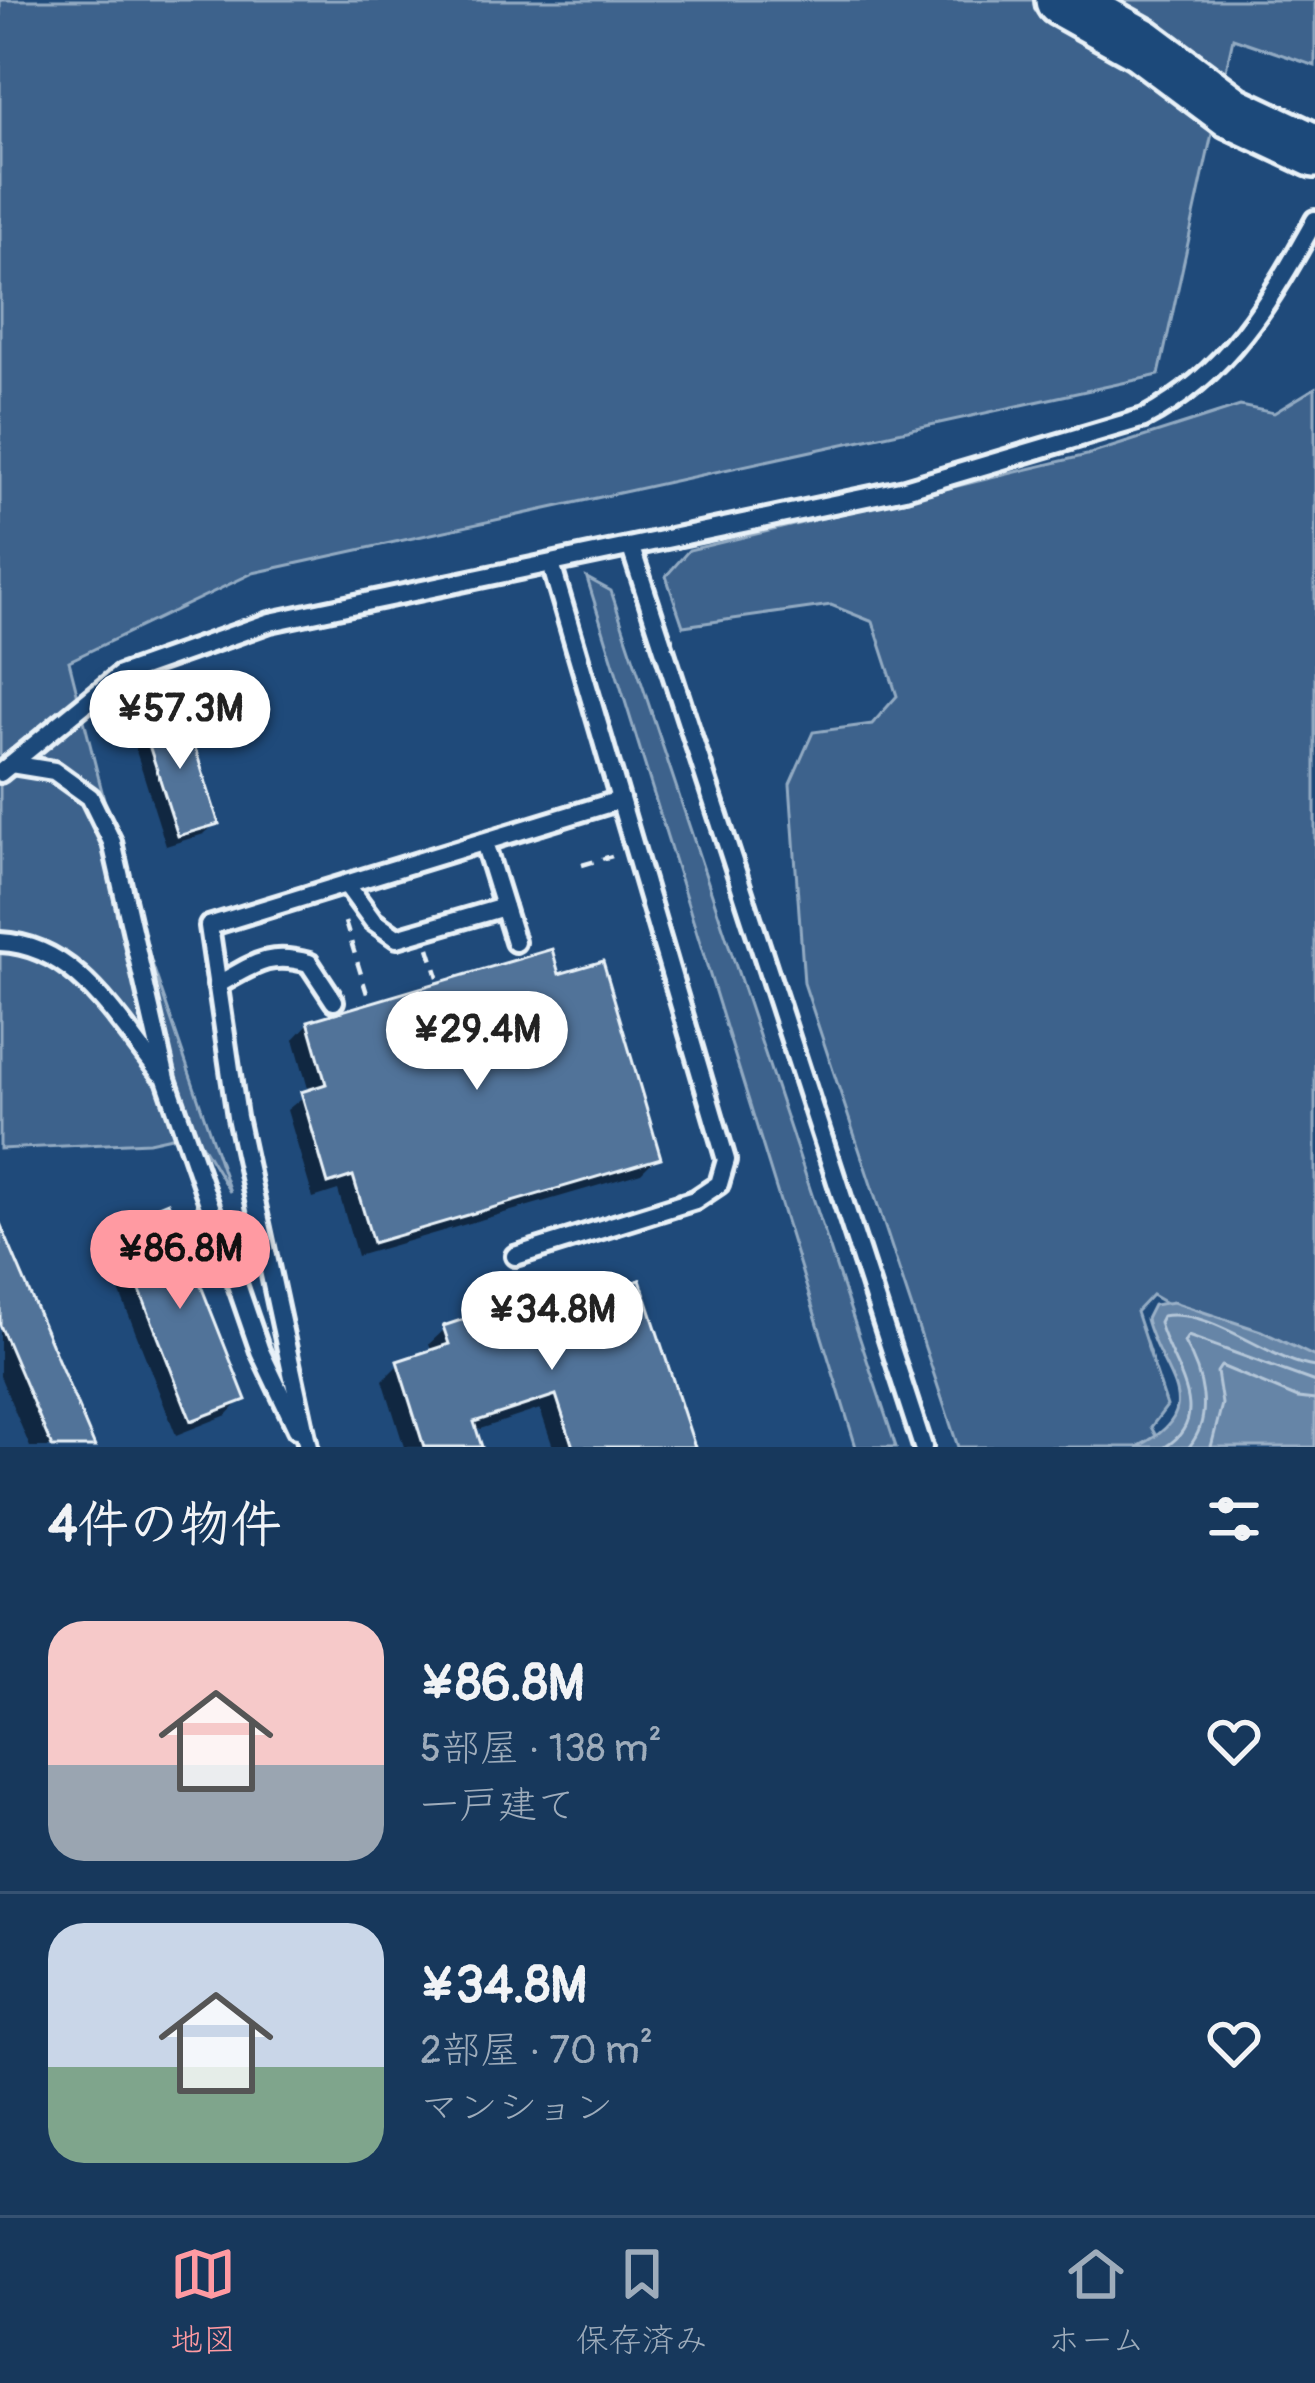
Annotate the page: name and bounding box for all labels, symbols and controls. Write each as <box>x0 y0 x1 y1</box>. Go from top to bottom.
pin: ¥57.3M <box>82 670 278 772</box>
text: ¥57.3M <box>116 684 244 733</box>
pin: ¥29.4M <box>379 991 575 1093</box>
text: ¥29.4M <box>413 1005 541 1054</box>
pin: ¥86.8M <box>82 1210 278 1312</box>
text: ¥86.8M <box>117 1224 243 1273</box>
pin: ¥34.8M <box>454 1271 650 1373</box>
text: ¥34.8M <box>488 1285 616 1334</box>
icon: filters <box>1201 1486 1267 1552</box>
text: 4件の物件 <box>48 1493 282 1557</box>
text: ¥86.8M <box>420 1652 584 1716</box>
icon: home <box>144 1669 288 1813</box>
icon: heart <box>1201 1708 1267 1774</box>
text: 5部屋 · 138 m² <box>420 1724 662 1773</box>
text: 一戸建て <box>420 1781 576 1830</box>
text: ¥34.8M <box>420 1954 587 2018</box>
icon: home <box>144 1971 288 2115</box>
icon: heart <box>1201 2010 1267 2076</box>
text: 2部屋 · 70 m² <box>420 2026 653 2075</box>
text: マンション <box>420 2083 613 2132</box>
tab: 地図 <box>170 2241 236 2361</box>
tab: 保存済み <box>576 2241 708 2361</box>
tab: ホーム <box>1047 2241 1145 2361</box>

